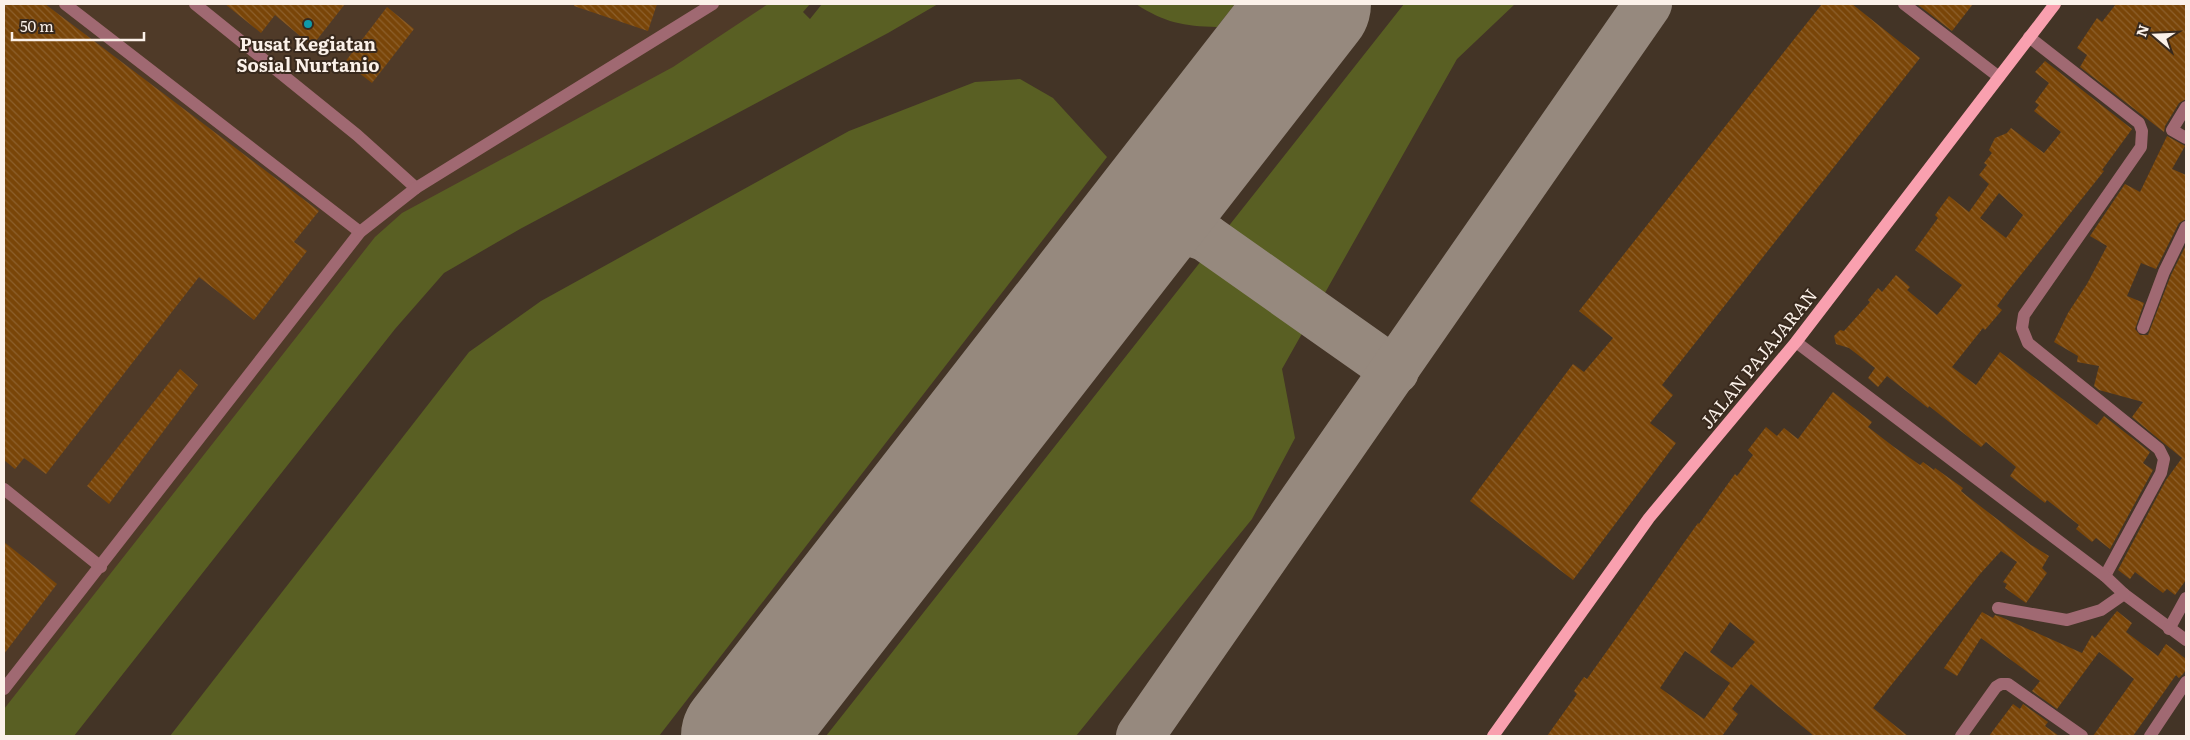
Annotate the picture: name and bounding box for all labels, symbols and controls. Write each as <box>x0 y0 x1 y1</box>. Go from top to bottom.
scale bar <box>12 10 145 42</box>
north arrow <box>2130 10 2180 60</box>
text: 50 m <box>20 14 54 37</box>
marker: Pusat Kegiatan Sosial Nurtanio <box>302 18 314 30</box>
text: N <box>2130 21 2153 39</box>
place label: Pusat Kegiatan Sosial Nurtanio <box>237 30 379 78</box>
street label: JALAN PAJAJARAN <box>1693 282 1823 434</box>

